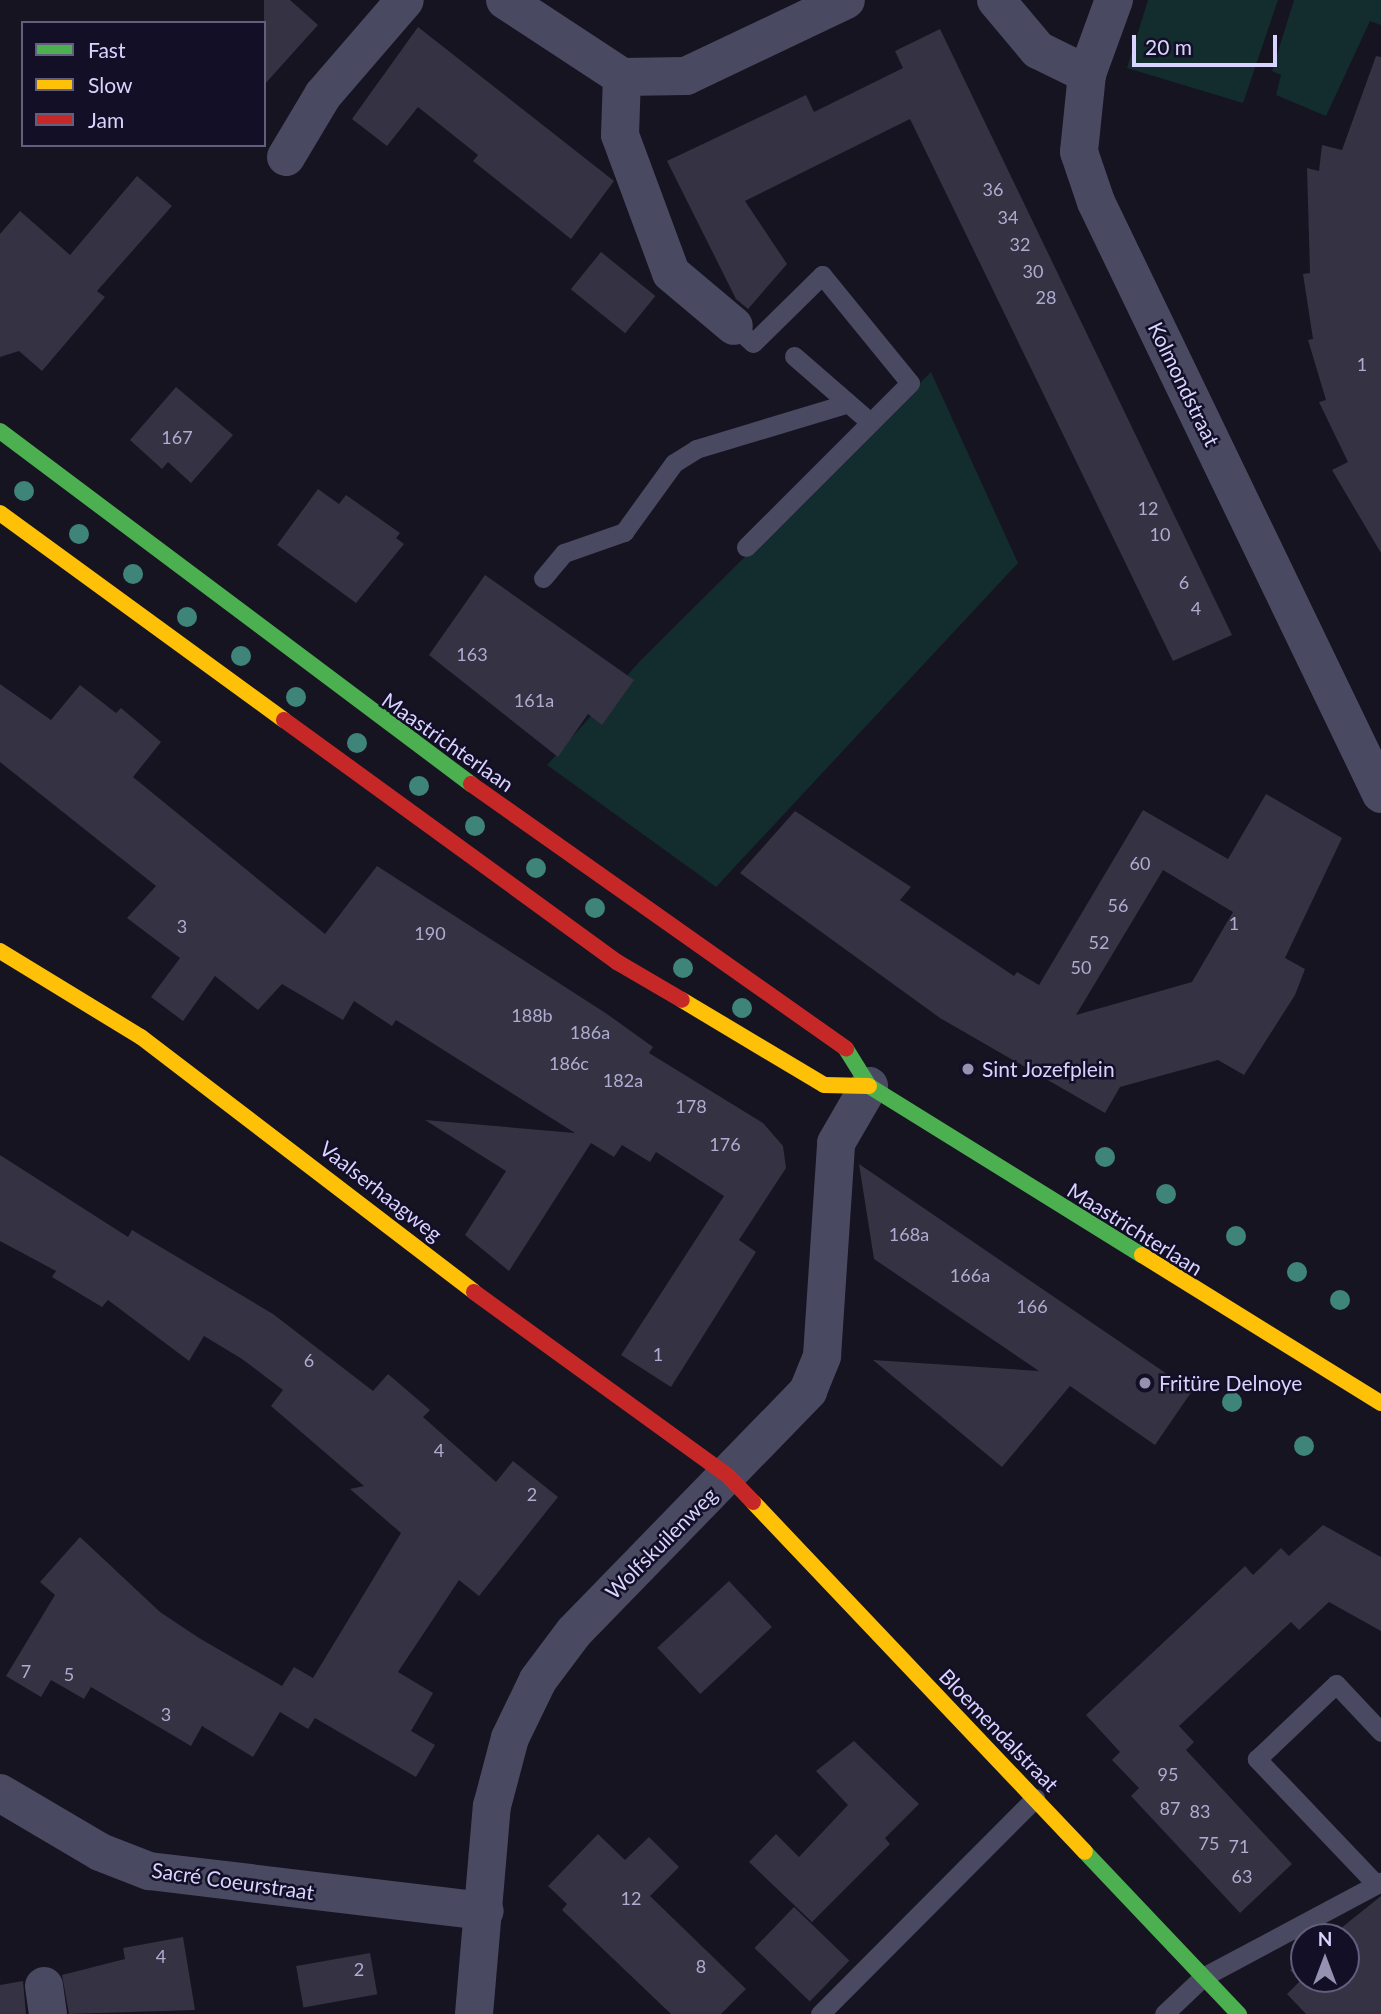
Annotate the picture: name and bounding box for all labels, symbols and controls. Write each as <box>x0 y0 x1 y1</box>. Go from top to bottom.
legend <box>21 21 266 147</box>
scale bar <box>1136 21 1281 65</box>
text: 20 m <box>1145 34 1192 59</box>
text: Fast <box>88 37 125 62</box>
text: Slow <box>88 72 132 97</box>
text: Jam <box>88 107 124 132</box>
house number: 36 <box>983 178 1003 200</box>
house number: 34 <box>998 206 1018 228</box>
house number: 32 <box>1010 233 1030 255</box>
house number: 30 <box>1023 260 1043 282</box>
house number: 28 <box>1036 286 1056 308</box>
street label: Kolmondstraat <box>1143 318 1225 450</box>
house number: 1 <box>1357 353 1367 375</box>
house number: 167 <box>161 426 193 448</box>
house number: 12 <box>1138 497 1158 519</box>
house number: 10 <box>1150 523 1170 545</box>
house number: 6 <box>1179 571 1189 593</box>
house number: 4 <box>1191 597 1201 619</box>
house number: 163 <box>456 643 488 665</box>
street label: Maastrichterlaan <box>377 687 519 797</box>
house number: 161a <box>514 689 554 711</box>
house number: 60 <box>1130 852 1150 874</box>
house number: 56 <box>1108 894 1128 916</box>
house number: 1 <box>1229 912 1239 934</box>
house number: 3 <box>177 915 187 937</box>
house number: 190 <box>414 922 446 944</box>
house number: 52 <box>1089 931 1109 953</box>
house number: 50 <box>1071 956 1091 978</box>
house number: 188b <box>511 1004 553 1026</box>
house number: 186a <box>570 1021 610 1043</box>
house number: 186c <box>549 1052 589 1074</box>
place label: Sint Jozefplein <box>982 1056 1115 1082</box>
marker: Sint Jozefplein <box>960 1061 976 1077</box>
house number: 182a <box>603 1069 643 1091</box>
house number: 178 <box>675 1095 707 1117</box>
house number: 176 <box>709 1133 741 1155</box>
street label: Vaalserhaagweg <box>315 1135 447 1247</box>
street label: Maastrichterlaan <box>1063 1177 1207 1281</box>
house number: 168a <box>889 1223 929 1245</box>
house number: 166a <box>950 1264 990 1286</box>
house number: 166 <box>1016 1295 1048 1317</box>
house number: 1 <box>653 1343 663 1365</box>
house number: 6 <box>304 1349 314 1371</box>
place label: Fritüre Delnoye <box>1159 1370 1302 1396</box>
marker: Fritüre Delnoye <box>1137 1375 1153 1391</box>
house number: 4 <box>434 1439 444 1461</box>
street label: Wolfskuilenweg <box>600 1482 722 1604</box>
house number: 2 <box>527 1483 537 1505</box>
house number: 7 <box>21 1660 31 1682</box>
house number: 5 <box>64 1663 74 1685</box>
street label: Bloemendalstraat <box>934 1663 1064 1797</box>
house number: 3 <box>161 1703 171 1725</box>
house number: 95 <box>1158 1763 1178 1785</box>
house number: 87 <box>1160 1797 1180 1819</box>
house number: 83 <box>1190 1800 1210 1822</box>
house number: 75 <box>1199 1832 1219 1854</box>
house number: 71 <box>1229 1835 1249 1857</box>
street label: Sacré Coeurstraat <box>150 1857 316 1905</box>
house number: 63 <box>1232 1865 1252 1887</box>
house number: 12 <box>621 1887 641 1909</box>
north arrow <box>1290 1923 1360 1993</box>
text: N <box>1318 1927 1332 1950</box>
house number: 4 <box>156 1945 166 1967</box>
house number: 8 <box>696 1955 706 1977</box>
house number: 2 <box>354 1958 364 1980</box>

